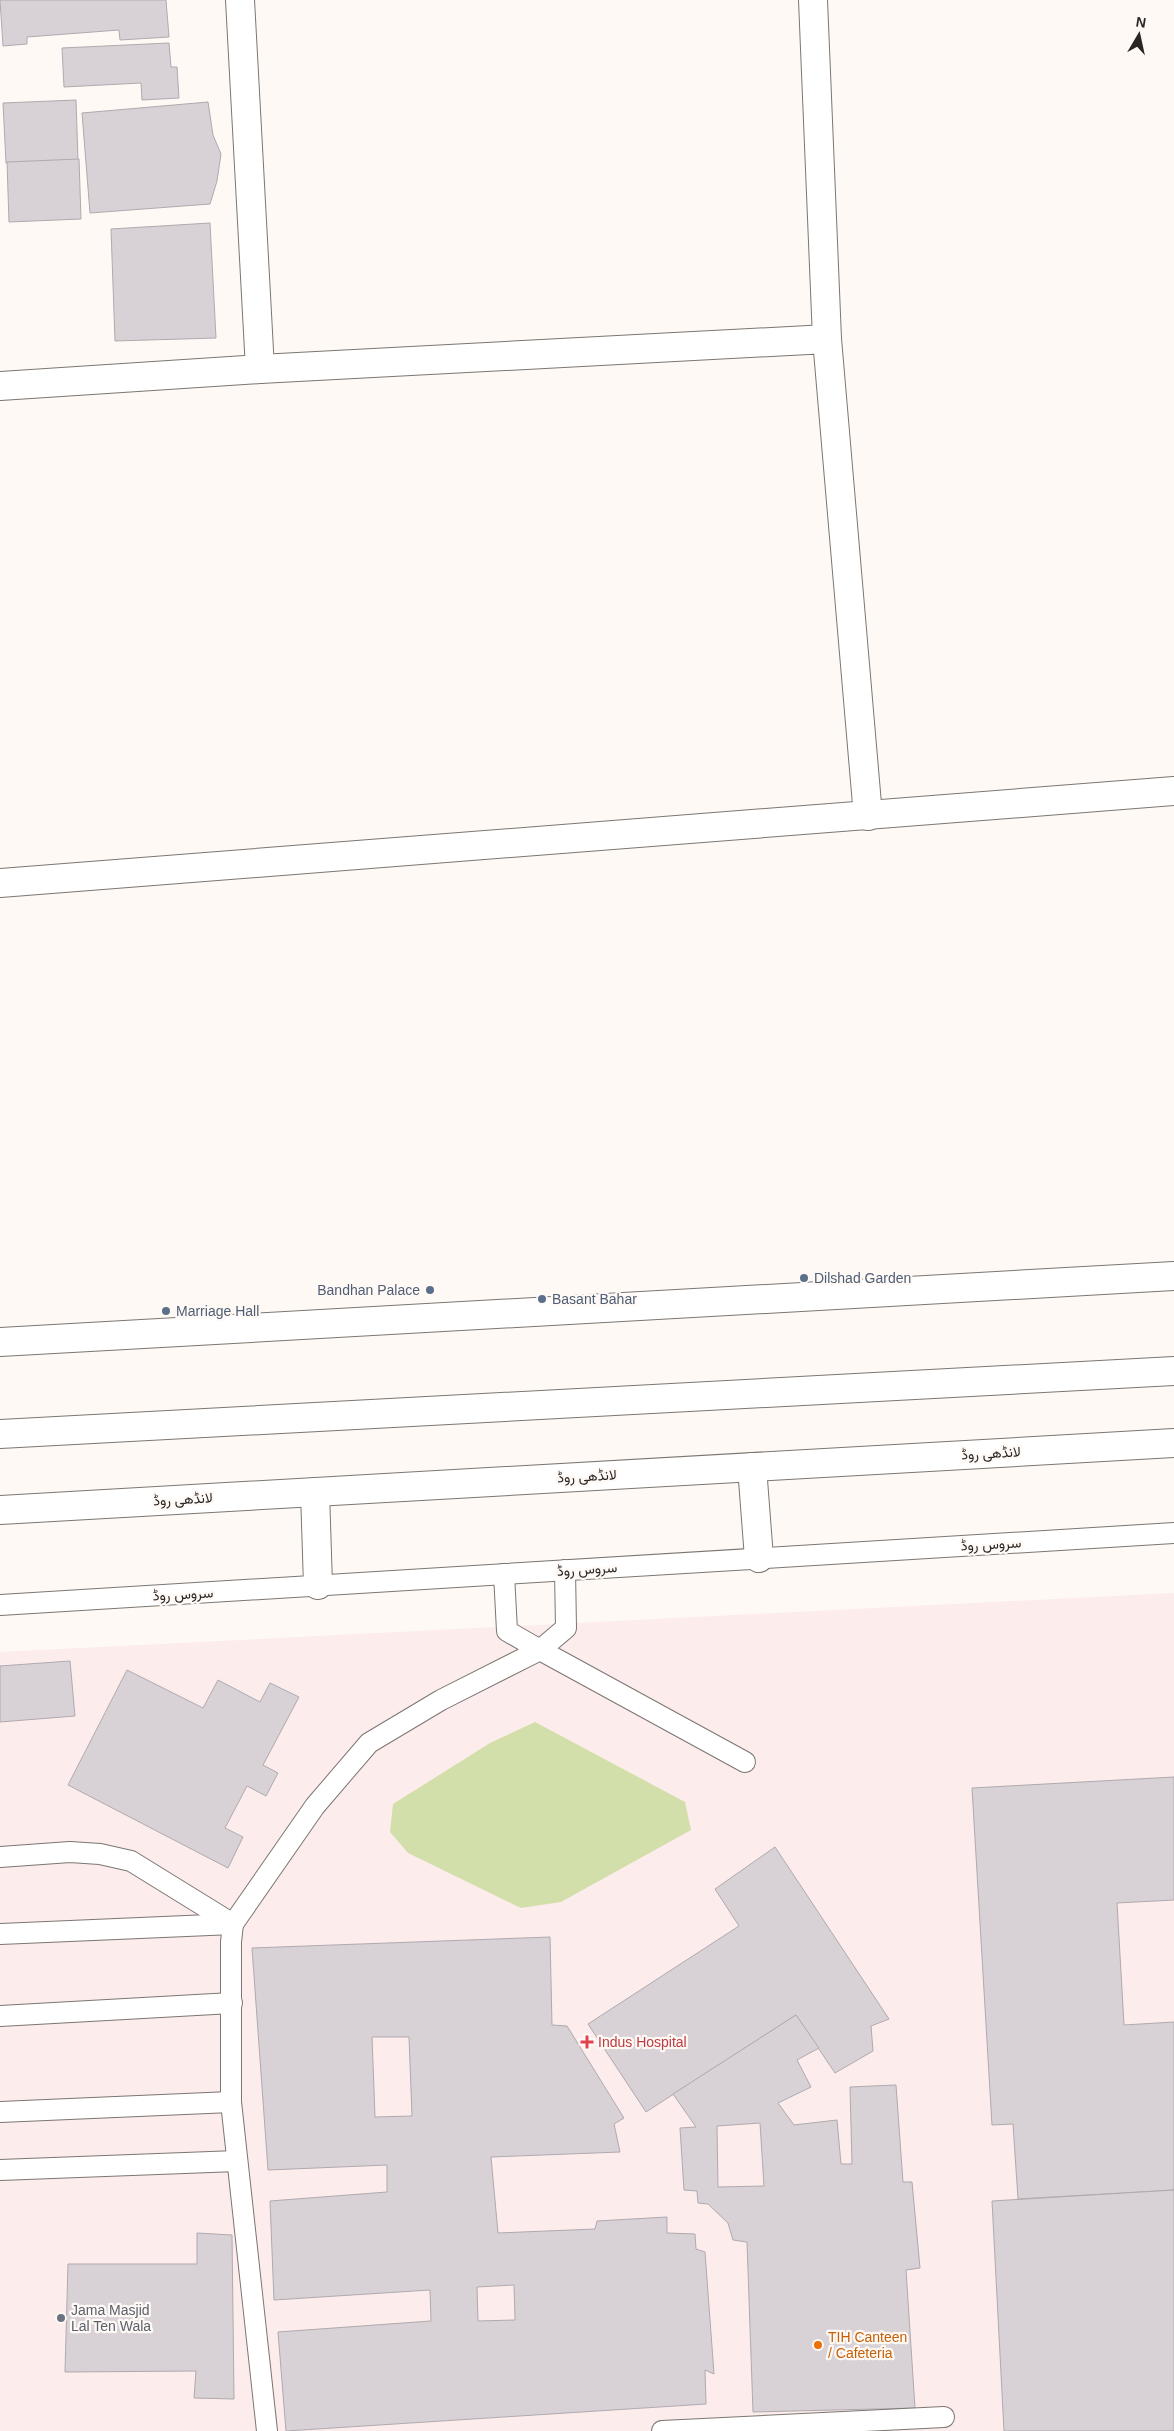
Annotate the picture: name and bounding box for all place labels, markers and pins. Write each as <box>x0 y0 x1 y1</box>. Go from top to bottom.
place label: Dilshad Garden <box>814 1270 911 1286</box>
marker: Dilshad Garden <box>798 1272 810 1284</box>
place label: Bandhan Palace <box>317 1282 420 1298</box>
marker: Bandhan Palace <box>424 1284 436 1296</box>
place label: Basant Bahar <box>552 1291 637 1307</box>
marker: Basant Bahar <box>536 1293 548 1305</box>
place label: Marriage Hall <box>176 1303 259 1319</box>
marker: Marriage Hall <box>160 1305 172 1317</box>
place label: Indus Hospital <box>598 2034 687 2050</box>
marker: Indus Hospital <box>580 2035 594 2049</box>
place label: Jama Masjid Lal Ten Wala <box>71 2302 151 2334</box>
marker: Jama Masjid Lal Ten Wala <box>55 2312 67 2324</box>
place label: TIH Canteen / Cafeteria <box>828 2329 907 2361</box>
marker: TIH Canteen / Cafeteria <box>812 2339 824 2351</box>

